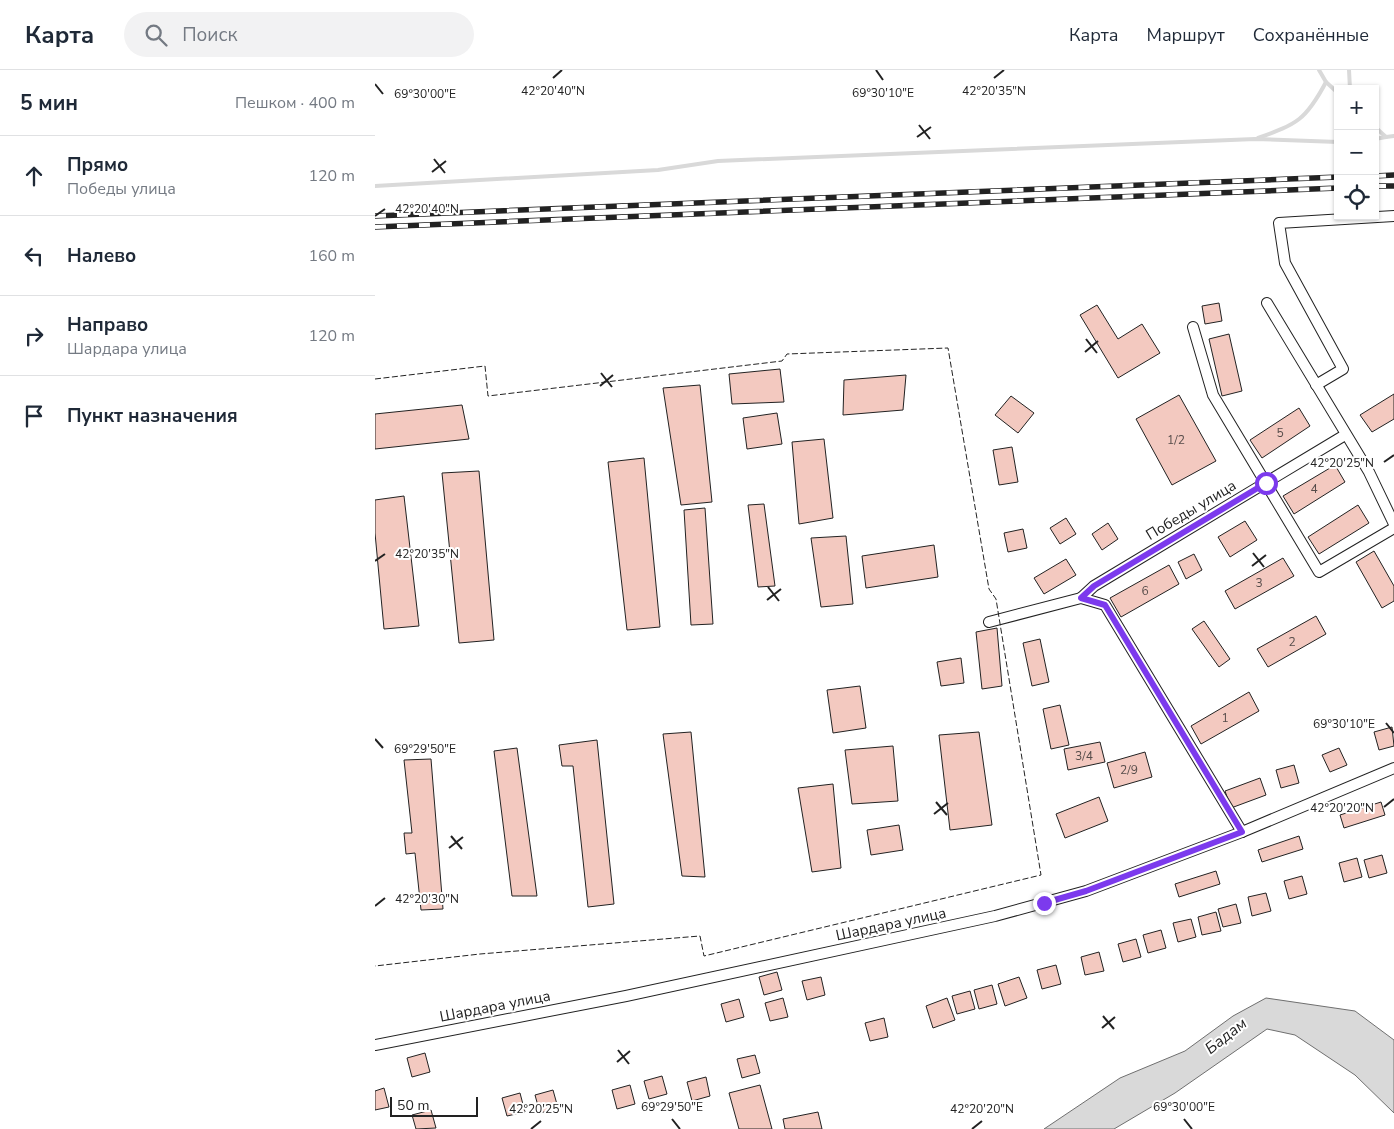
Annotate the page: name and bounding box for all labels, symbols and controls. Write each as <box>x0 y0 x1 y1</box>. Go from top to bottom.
search box <box>124 12 474 57</box>
text: Карта <box>25 19 94 51</box>
icon: search <box>142 21 170 49</box>
text: Поиск <box>182 22 237 48</box>
text: Карта <box>1069 23 1119 47</box>
text: Маршрут <box>1147 23 1225 47</box>
text: Сохранённые <box>1253 23 1369 47</box>
text: 42°20'40"N <box>521 83 585 99</box>
text: 42°20'35"N <box>962 83 1026 99</box>
text: 69°30'10"E <box>852 85 914 101</box>
map controls <box>1334 85 1379 220</box>
button: + <box>1334 85 1379 130</box>
text: 69°30'00"E <box>394 86 456 102</box>
text: 5 мин <box>20 89 78 117</box>
text: Пешком · 400 m <box>235 92 355 114</box>
button: − <box>1334 130 1379 175</box>
text: Прямо <box>67 152 128 178</box>
icon: ahead <box>20 162 48 190</box>
text: 120 m <box>308 165 355 187</box>
button: locate <box>1334 175 1379 220</box>
text: Победы улица <box>67 178 176 200</box>
text: 42°20'40"N <box>395 201 459 217</box>
icon: left <box>20 242 48 270</box>
text: Налево <box>67 243 136 269</box>
text: 160 m <box>308 245 355 267</box>
text: Направо <box>67 312 148 338</box>
icon: right <box>20 322 48 350</box>
text: 120 m <box>308 325 355 347</box>
text: Шардара улица <box>67 338 187 360</box>
icon: arrive <box>20 402 48 430</box>
text: Пункт назначения <box>67 403 238 429</box>
house number: 5 <box>1276 425 1284 441</box>
house number: 1/2 <box>1167 432 1185 448</box>
text: 42°20'25"N <box>1310 455 1374 471</box>
route start <box>1255 472 1278 495</box>
street label: Победы улица <box>1142 475 1240 545</box>
house number: 4 <box>1310 481 1318 497</box>
text: 42°20'35"N <box>395 546 459 562</box>
house number: 3 <box>1255 575 1263 591</box>
house number: 6 <box>1141 583 1149 599</box>
house number: 2 <box>1288 634 1296 650</box>
house number: 1 <box>1221 710 1229 726</box>
text: 69°30'10"E <box>1313 716 1375 732</box>
text: 69°29'50"E <box>394 741 456 757</box>
house number: 3/4 <box>1075 748 1093 764</box>
house number: 2/9 <box>1120 762 1138 778</box>
text: 42°20'20"N <box>1310 800 1374 816</box>
text: 42°20'30"N <box>395 891 459 907</box>
route end <box>1033 892 1056 915</box>
street label: Шардара улица <box>834 903 948 945</box>
street label: Шардара улица <box>438 985 552 1027</box>
water label: Бадам <box>1200 1013 1252 1059</box>
scale bar <box>390 1094 477 1117</box>
text: 50 m <box>397 1096 429 1115</box>
text: 69°29'50"E <box>641 1099 703 1115</box>
text: 69°30'00"E <box>1153 1099 1215 1115</box>
text: 42°20'25"N <box>509 1101 573 1117</box>
text: 42°20'20"N <box>950 1101 1014 1117</box>

